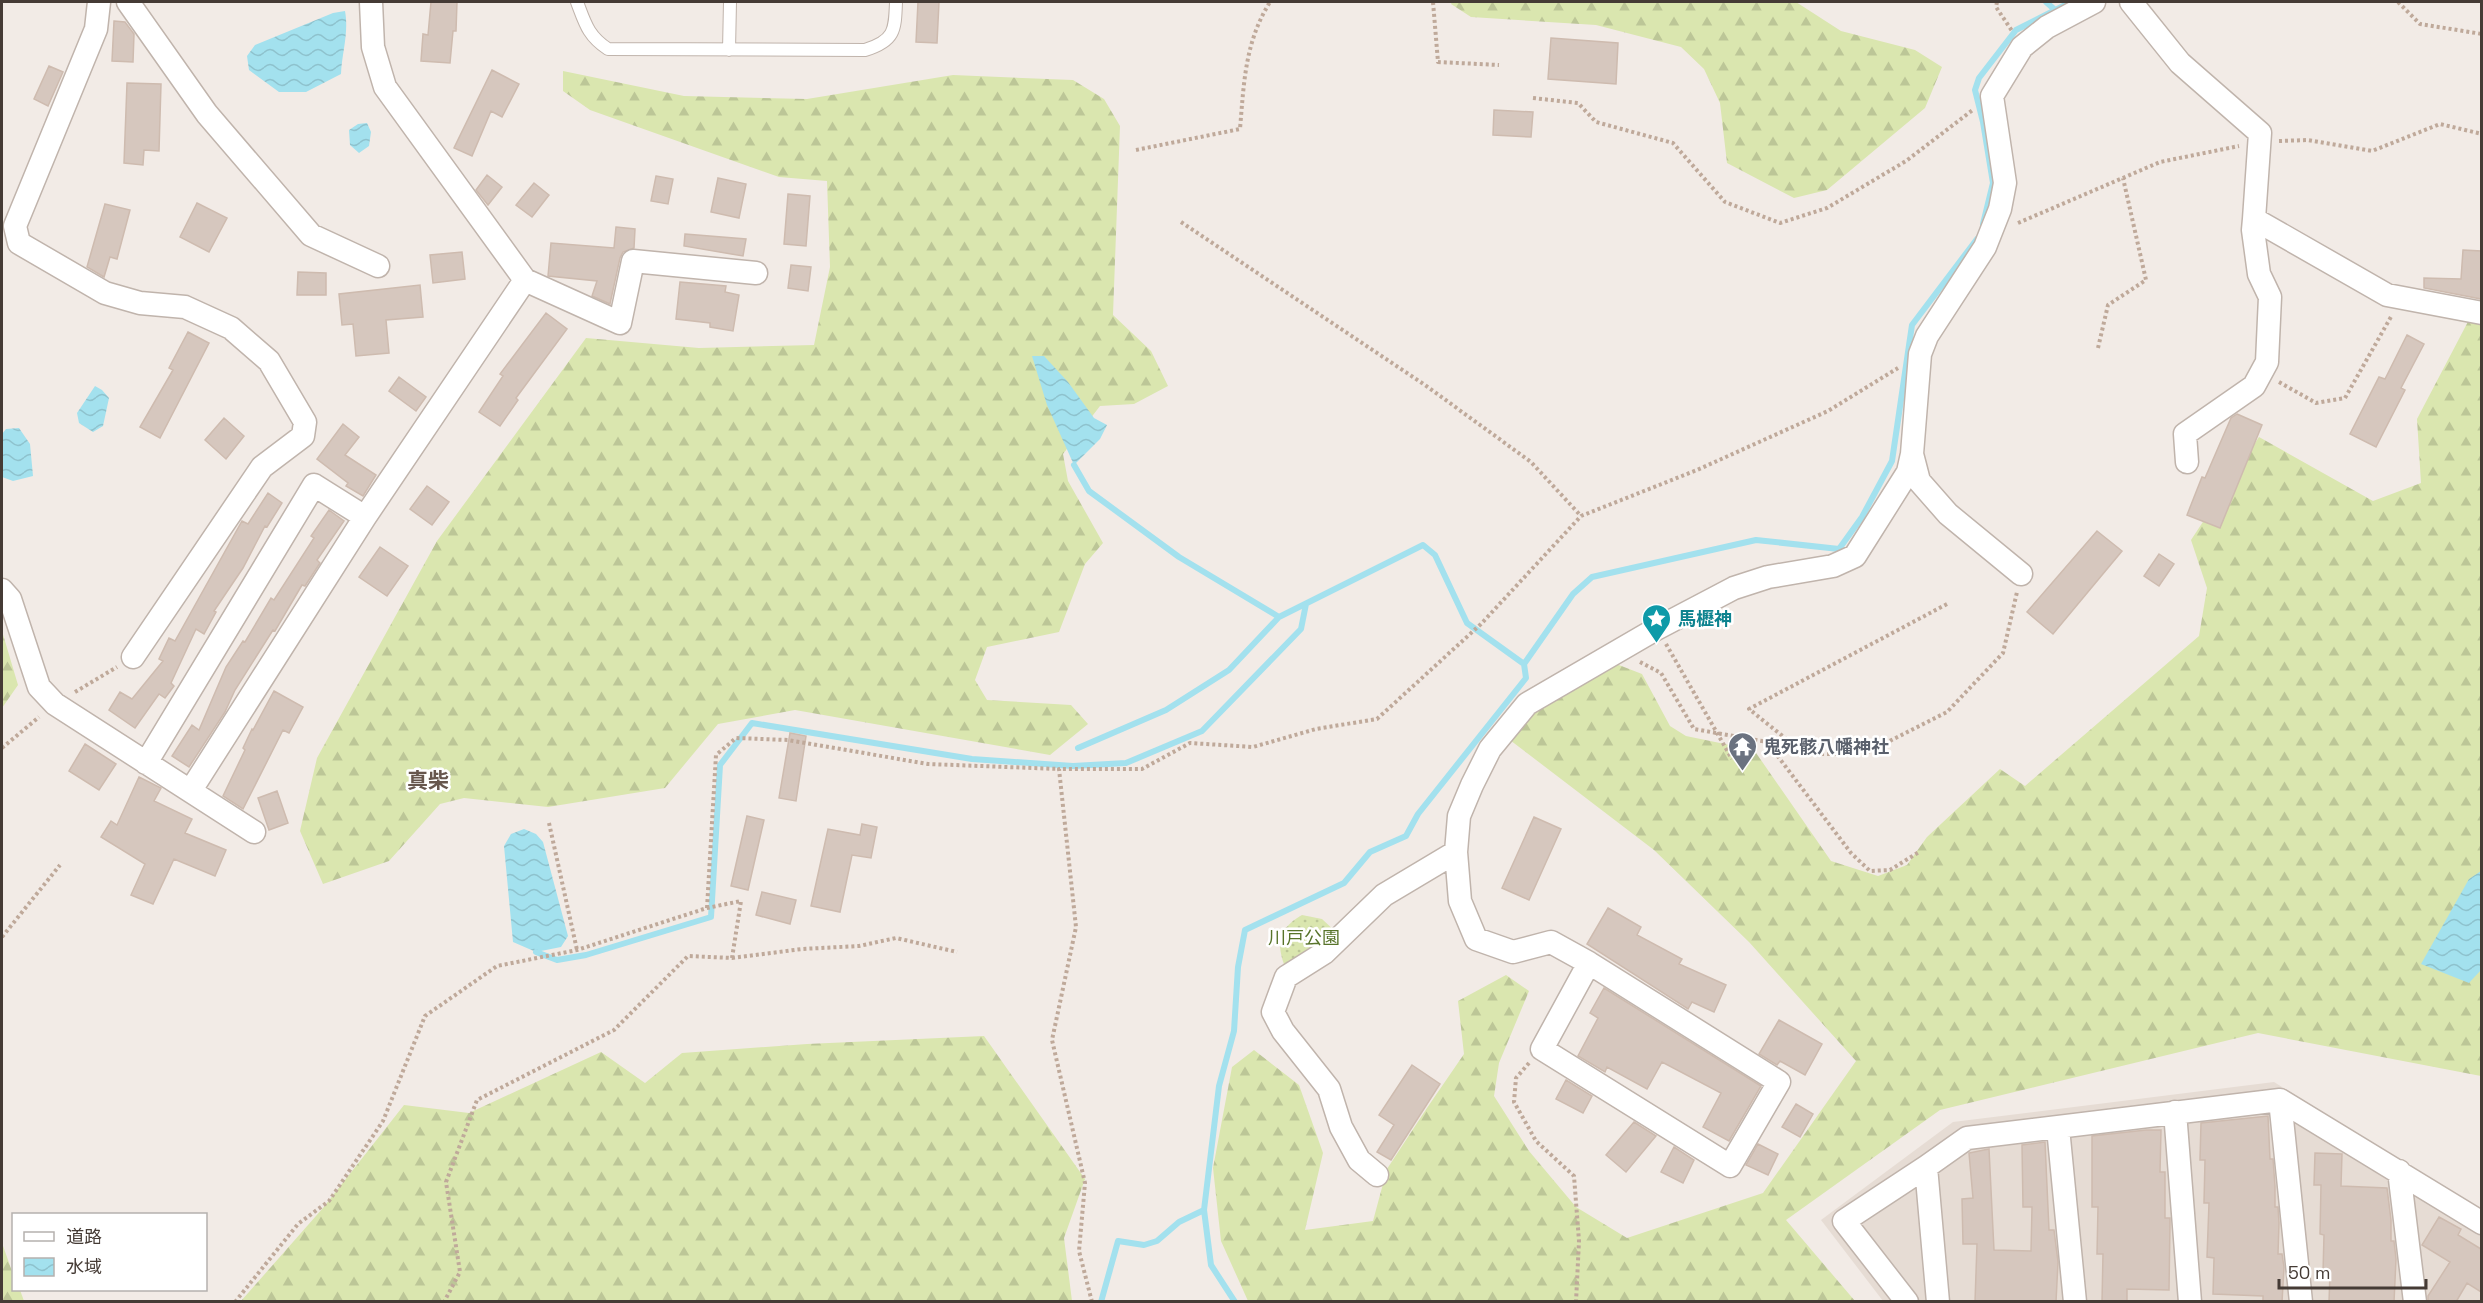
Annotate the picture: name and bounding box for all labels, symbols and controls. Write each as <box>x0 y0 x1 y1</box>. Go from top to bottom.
place icon: 馬櫪神 <box>1641 602 1673 644</box>
place label: 馬櫪神 <box>1678 607 1732 630</box>
temple icon: 鬼死骸八幡神社 <box>1726 730 1758 772</box>
place label: 鬼死骸八幡神社 <box>1763 735 1889 758</box>
district label: 真柴 <box>407 767 449 794</box>
park label: 川戸公園 <box>1268 926 1340 949</box>
legend <box>12 1213 207 1291</box>
text: 道路 <box>66 1225 102 1248</box>
scale bar <box>2279 1252 2426 1290</box>
text: 水域 <box>66 1255 102 1278</box>
text: 50 m <box>2288 1261 2330 1284</box>

